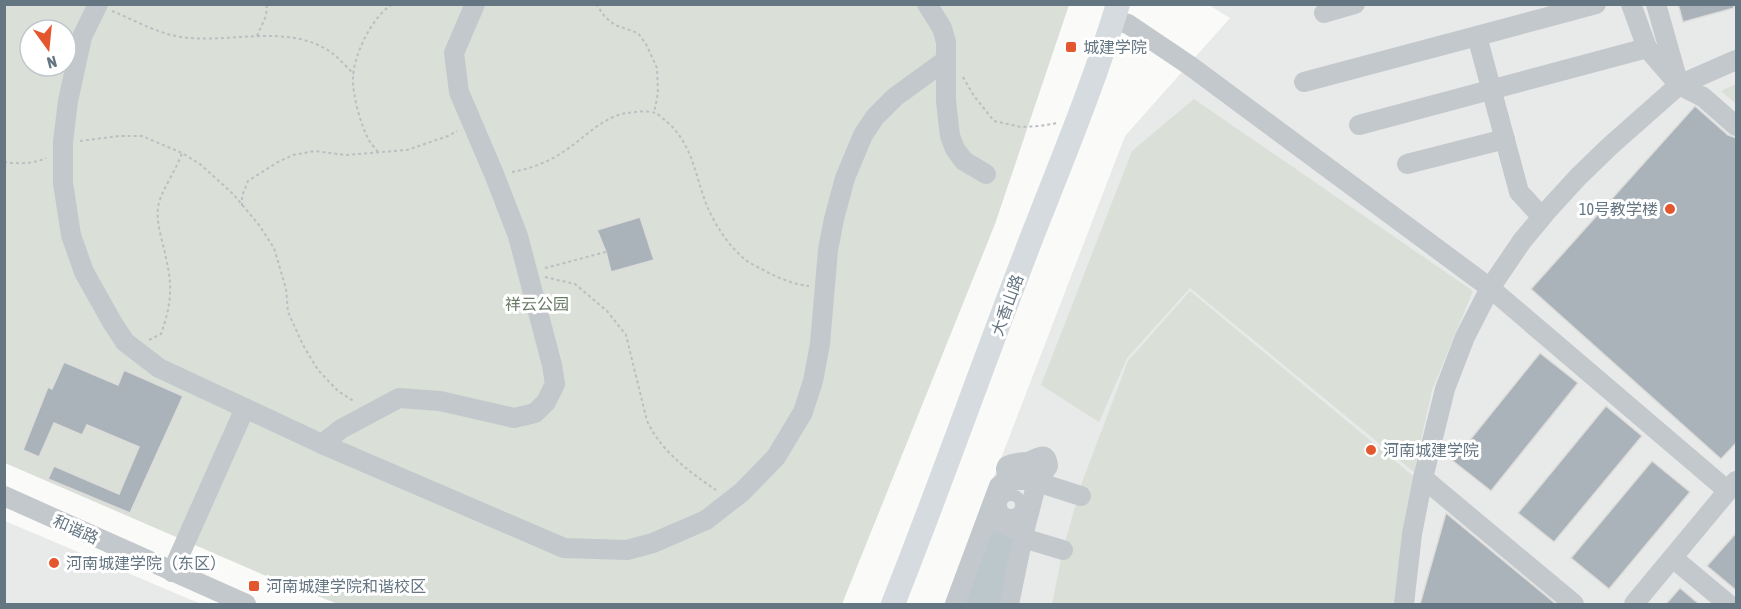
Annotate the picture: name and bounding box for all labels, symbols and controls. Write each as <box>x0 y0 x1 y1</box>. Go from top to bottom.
north arrow <box>18 18 78 78</box>
place label: 城建学院 <box>1083 38 1147 56</box>
marker: 城建学院 <box>1064 40 1078 54</box>
text: N <box>45 53 59 72</box>
place label: 10号教学楼 <box>1579 200 1658 218</box>
marker: 10号教学楼 <box>1663 202 1677 216</box>
street label: 大香山路 <box>988 272 1026 338</box>
park label: 祥云公园 <box>505 295 569 313</box>
place label: 河南城建学院 <box>1383 441 1479 459</box>
marker: 河南城建学院 <box>1364 443 1378 457</box>
street label: 和谐路 <box>50 511 102 547</box>
place label: 河南城建学院（东区） <box>66 554 226 572</box>
marker: 河南城建学院（东区） <box>47 556 61 570</box>
place label: 河南城建学院和谐校区 <box>266 577 426 595</box>
marker: 河南城建学院和谐校区 <box>247 579 261 593</box>

